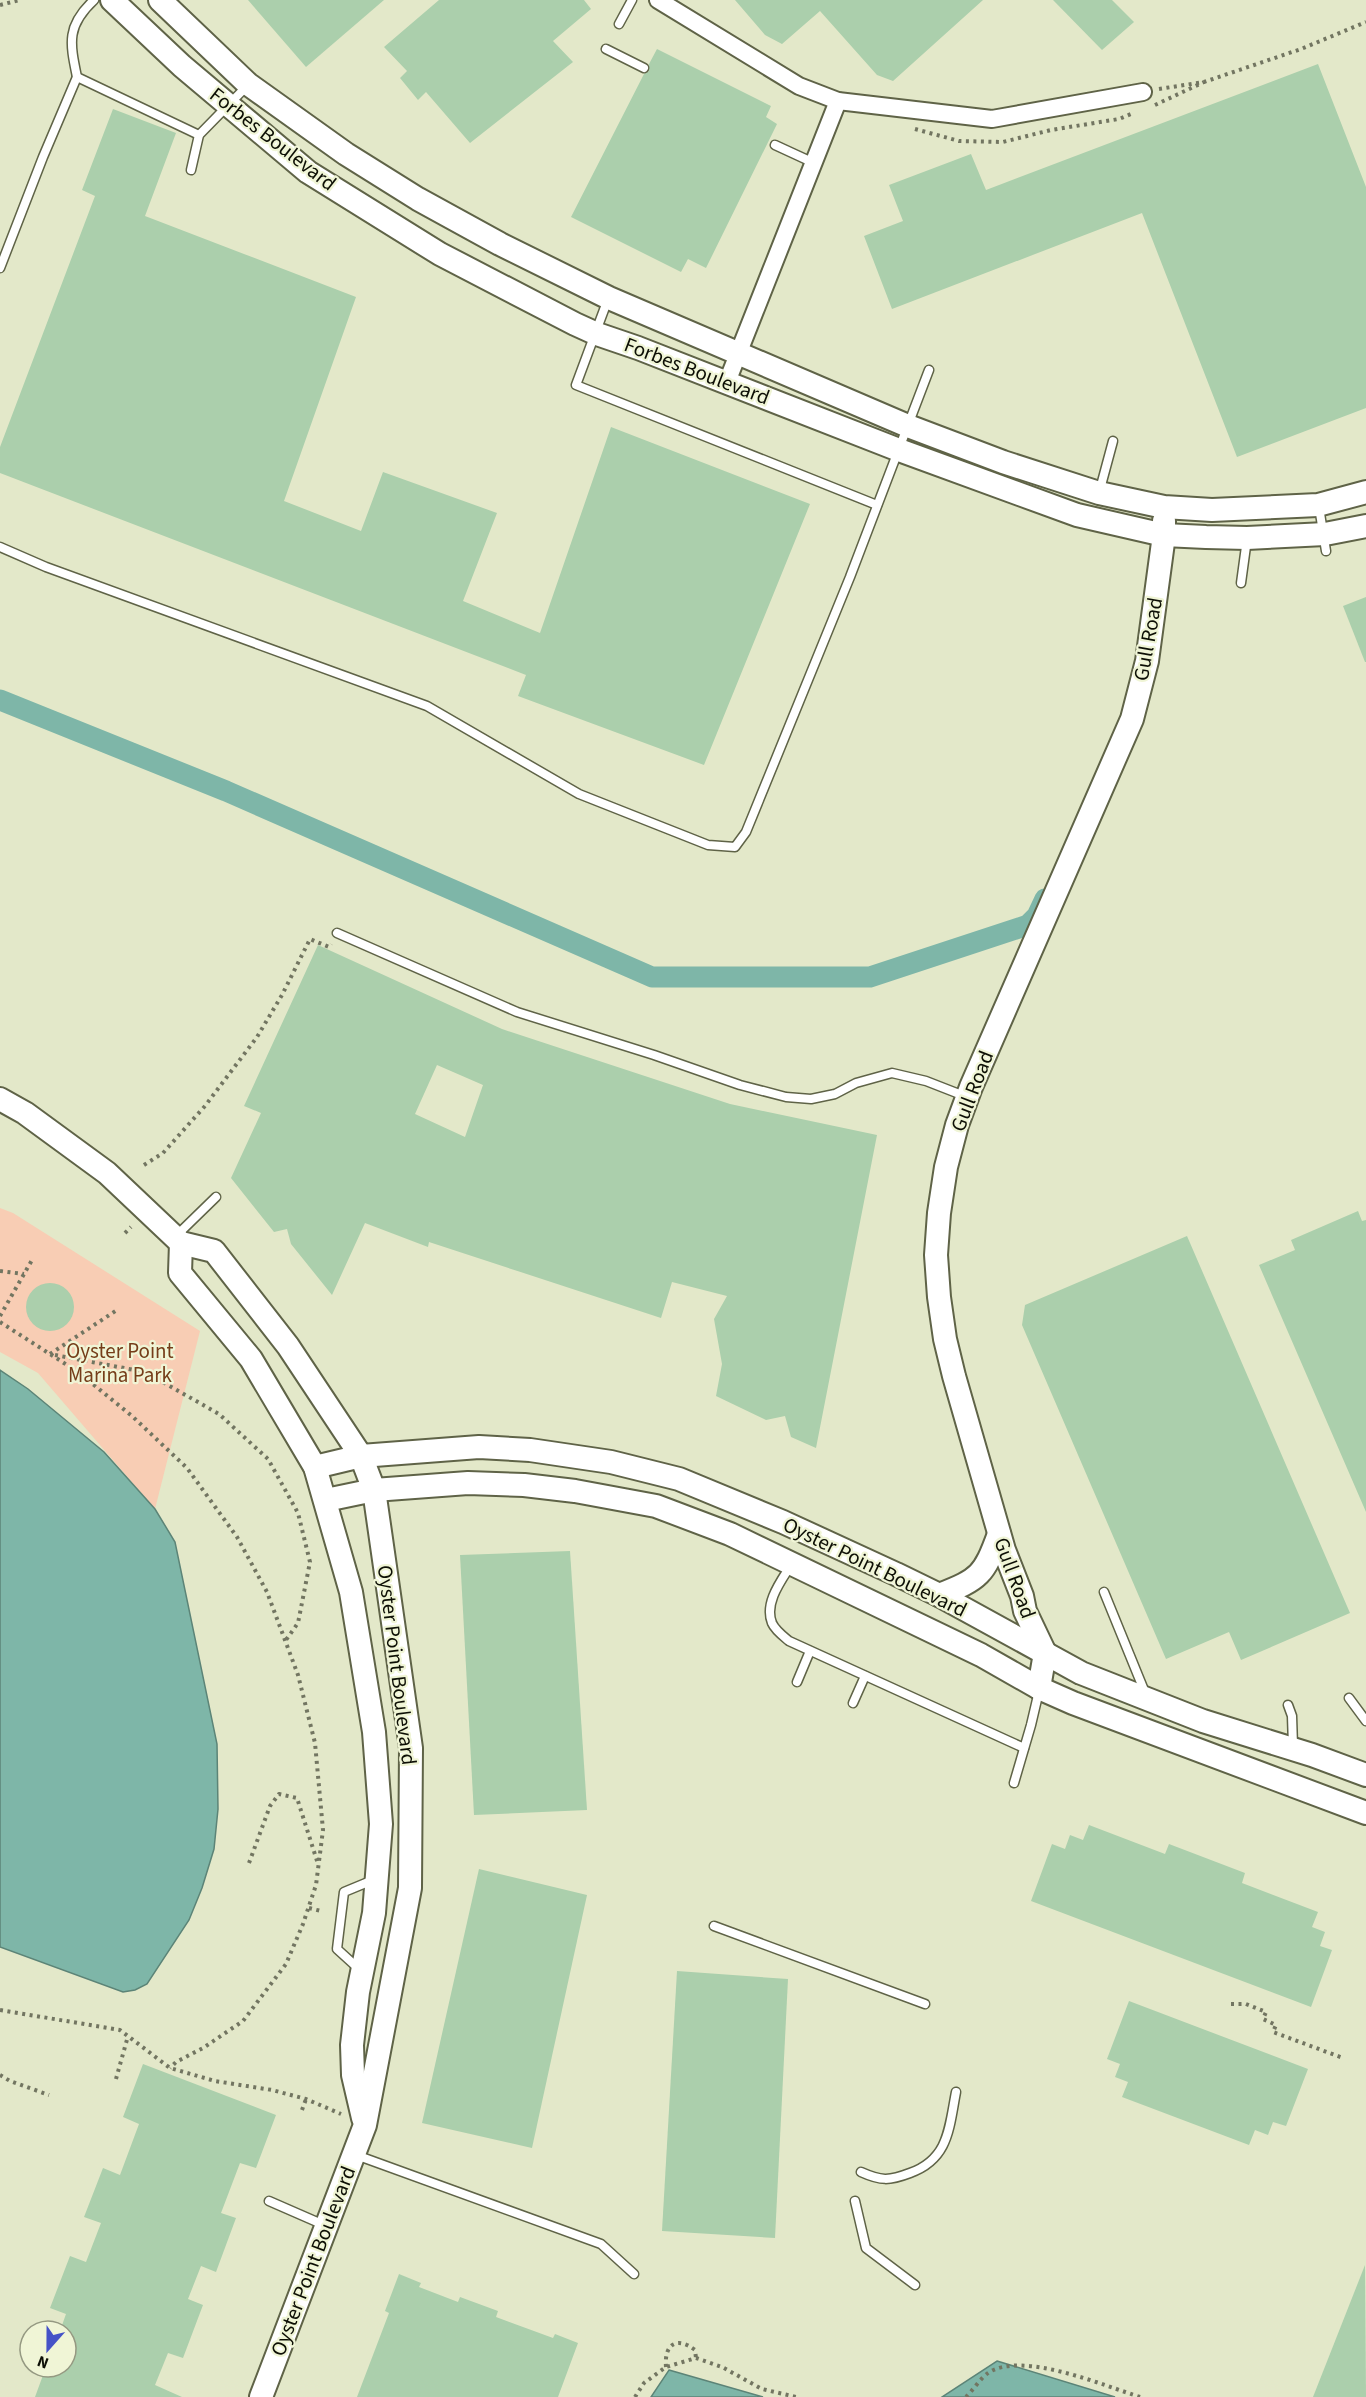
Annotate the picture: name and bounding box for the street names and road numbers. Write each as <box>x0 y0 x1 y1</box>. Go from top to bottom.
street label: Forbes Boulevard <box>203 80 343 198</box>
street label: Forbes Boulevard <box>620 329 774 413</box>
street label: Gull Road <box>1126 595 1170 683</box>
street label: Gull Road <box>943 1046 1001 1136</box>
street label: Oyster Point Boulevard <box>778 1509 972 1625</box>
street label: Gull Road <box>986 1533 1044 1623</box>
street label: Oyster Point Boulevard <box>370 1563 424 1767</box>
street label: Oyster Point Boulevard <box>263 2162 363 2360</box>

